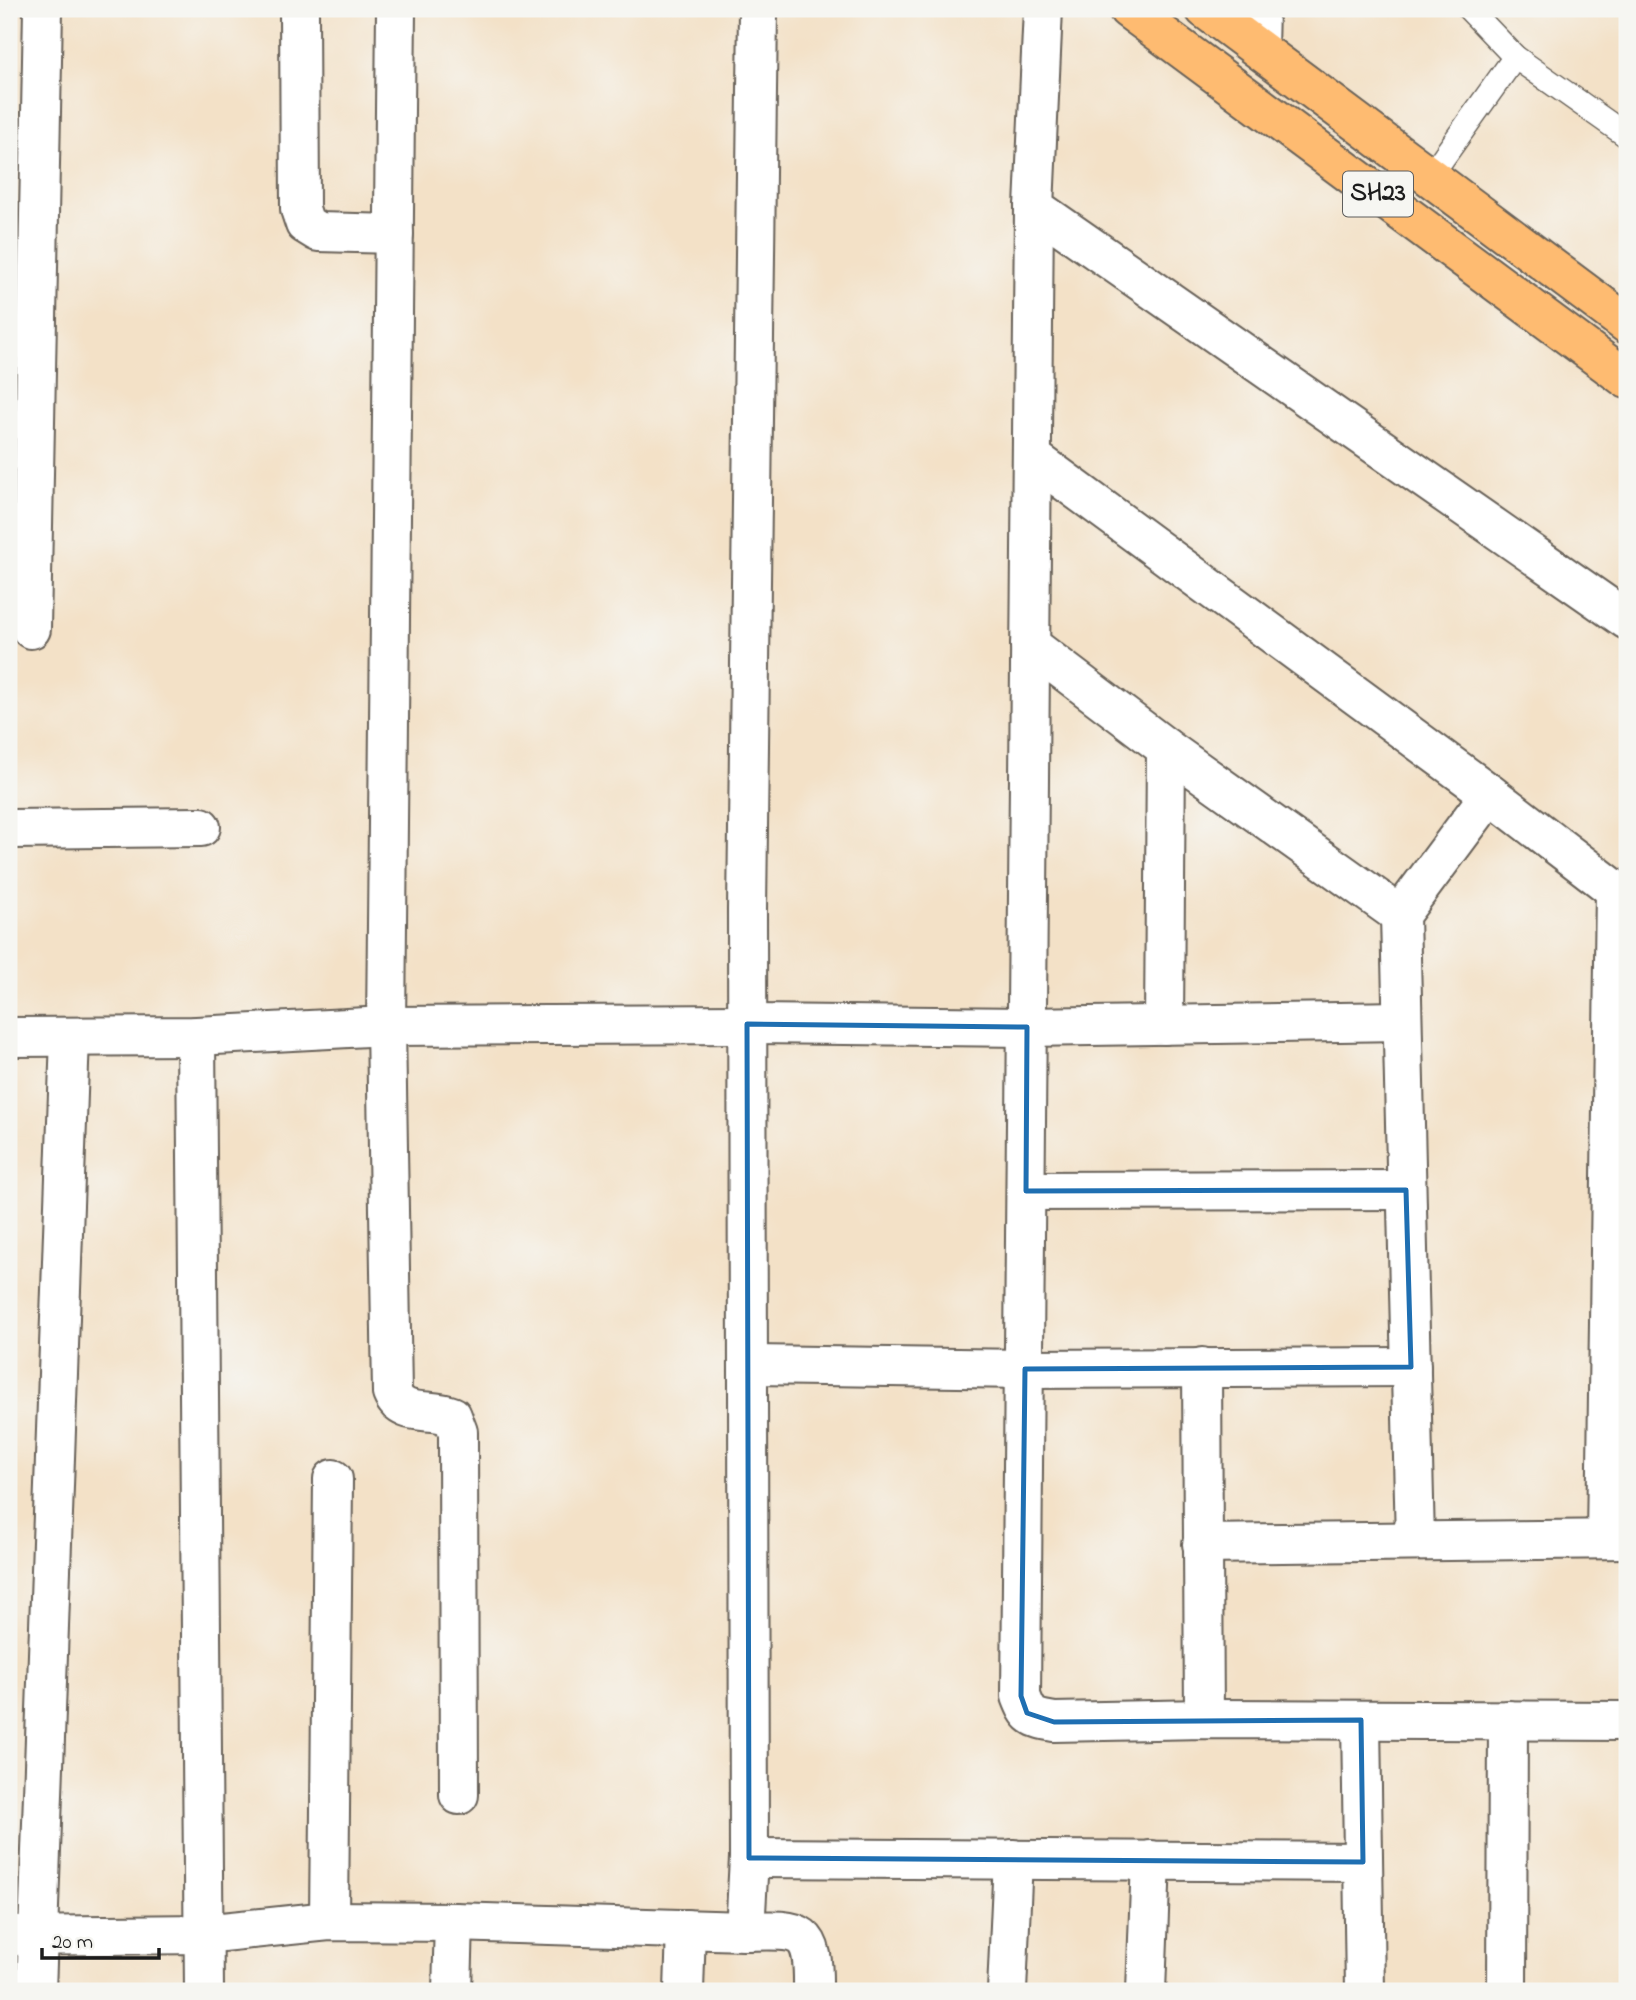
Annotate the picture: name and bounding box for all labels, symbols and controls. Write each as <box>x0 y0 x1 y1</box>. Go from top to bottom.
road number: SH23 <box>1343 172 1413 216</box>
scale bar <box>42 1916 159 1960</box>
text: 20 m <box>52 1928 93 1958</box>

